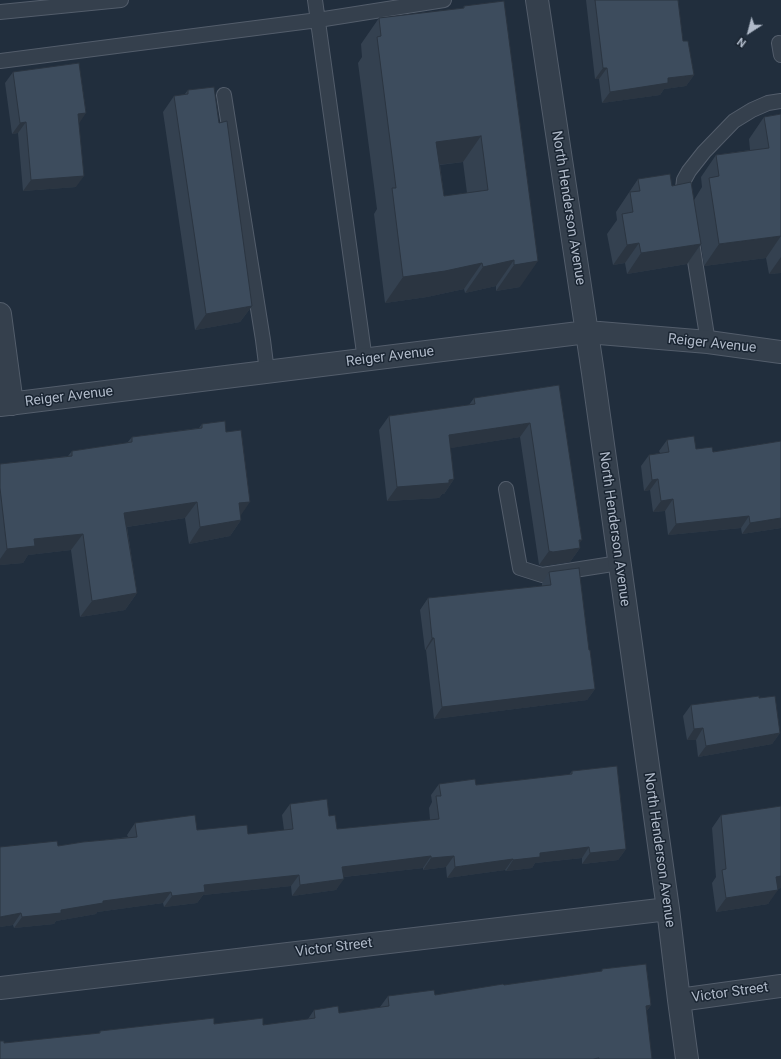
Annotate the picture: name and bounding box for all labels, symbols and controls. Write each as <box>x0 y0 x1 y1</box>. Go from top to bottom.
north arrow <box>729 12 769 52</box>
text: N <box>735 35 749 50</box>
street label: North Henderson Avenue <box>547 130 589 286</box>
street label: Reiger Avenue <box>667 331 757 357</box>
street label: Reiger Avenue <box>345 343 435 371</box>
street label: Reiger Avenue <box>24 383 114 411</box>
street label: North Henderson Avenue <box>595 450 633 608</box>
street label: North Henderson Avenue <box>640 771 678 929</box>
street label: Victor Street <box>295 935 373 961</box>
street label: Victor Street <box>691 979 769 1007</box>

